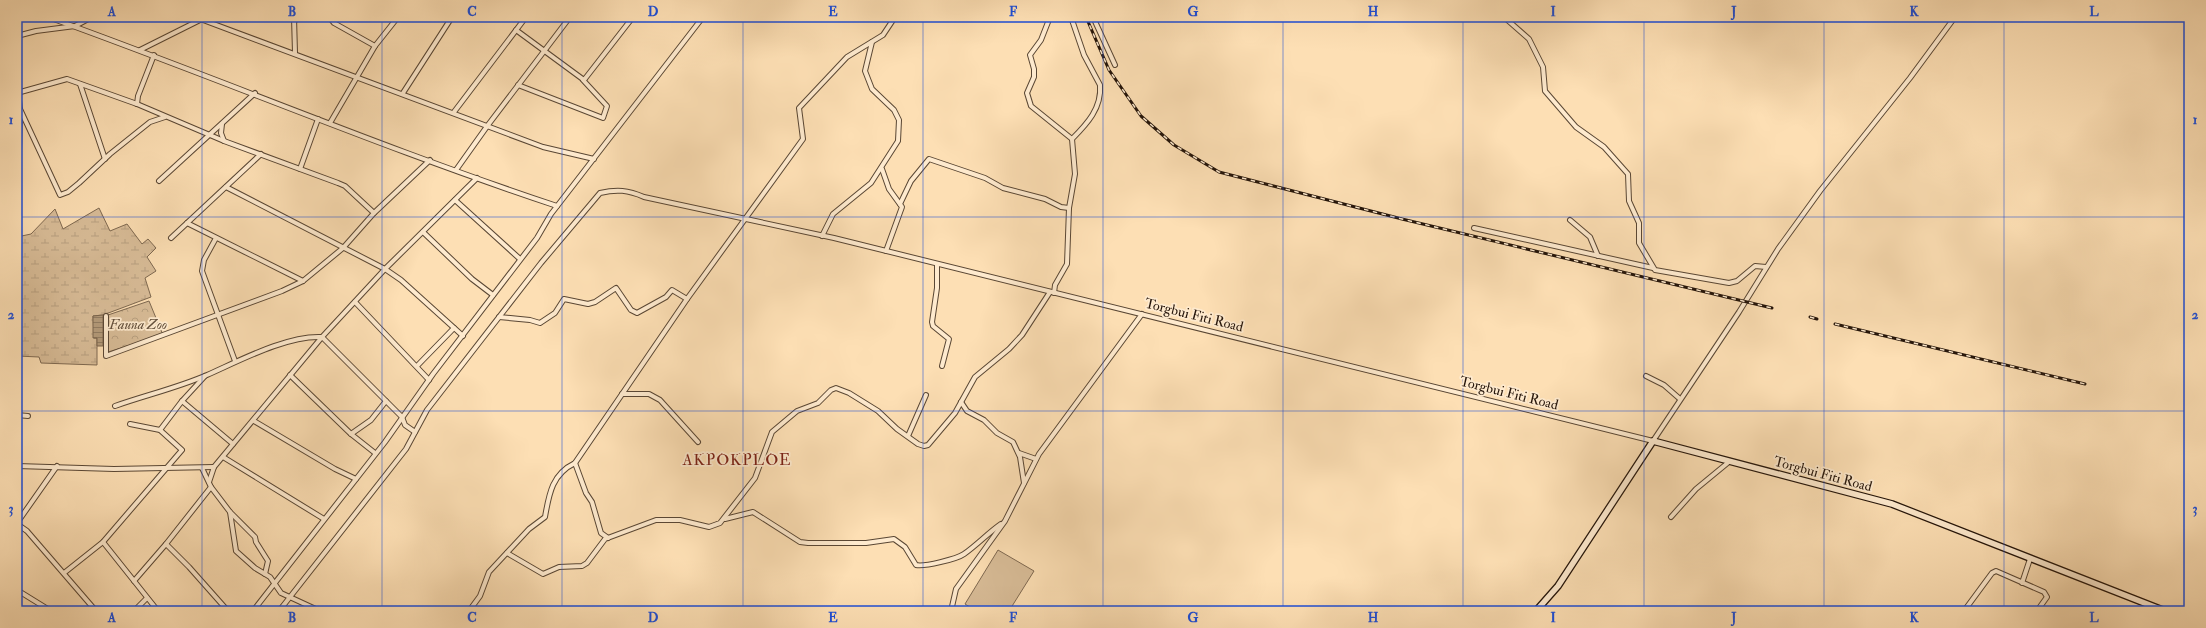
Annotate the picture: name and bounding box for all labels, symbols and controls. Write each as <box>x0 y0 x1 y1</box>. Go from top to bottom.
text: A <box>107 4 117 20</box>
text: B <box>288 4 296 20</box>
text: C <box>467 4 477 20</box>
text: D <box>648 4 659 20</box>
text: E <box>828 4 838 20</box>
text: F <box>1009 4 1018 20</box>
text: G <box>1188 4 1199 20</box>
text: H <box>1368 4 1379 20</box>
text: I <box>1550 4 1556 20</box>
text: J <box>1730 4 1737 21</box>
text: K <box>1909 4 1919 20</box>
text: L <box>2089 4 2099 20</box>
text: 1 <box>9 112 14 128</box>
text: 1 <box>2193 112 2198 128</box>
street label: Torgbui Fiti Road <box>1143 295 1245 335</box>
text: 2 <box>8 307 15 323</box>
text: 2 <box>2192 307 2199 323</box>
park label: Fauna Zoo <box>108 316 167 333</box>
street label: Torgbui Fiti Road <box>1458 373 1560 413</box>
district label: AKPOKPLOE <box>681 450 792 470</box>
street label: Torgbui Fiti Road <box>1772 453 1874 495</box>
text: 3 <box>9 501 14 517</box>
text: 3 <box>2193 501 2198 517</box>
text: A <box>107 610 117 626</box>
text: B <box>288 610 296 626</box>
text: C <box>467 610 477 626</box>
text: D <box>648 610 659 626</box>
text: E <box>828 610 838 626</box>
text: F <box>1009 610 1018 626</box>
text: G <box>1188 610 1199 626</box>
text: H <box>1368 610 1379 626</box>
text: I <box>1550 610 1556 626</box>
text: J <box>1730 610 1737 627</box>
text: K <box>1909 610 1919 626</box>
text: L <box>2089 610 2099 626</box>

